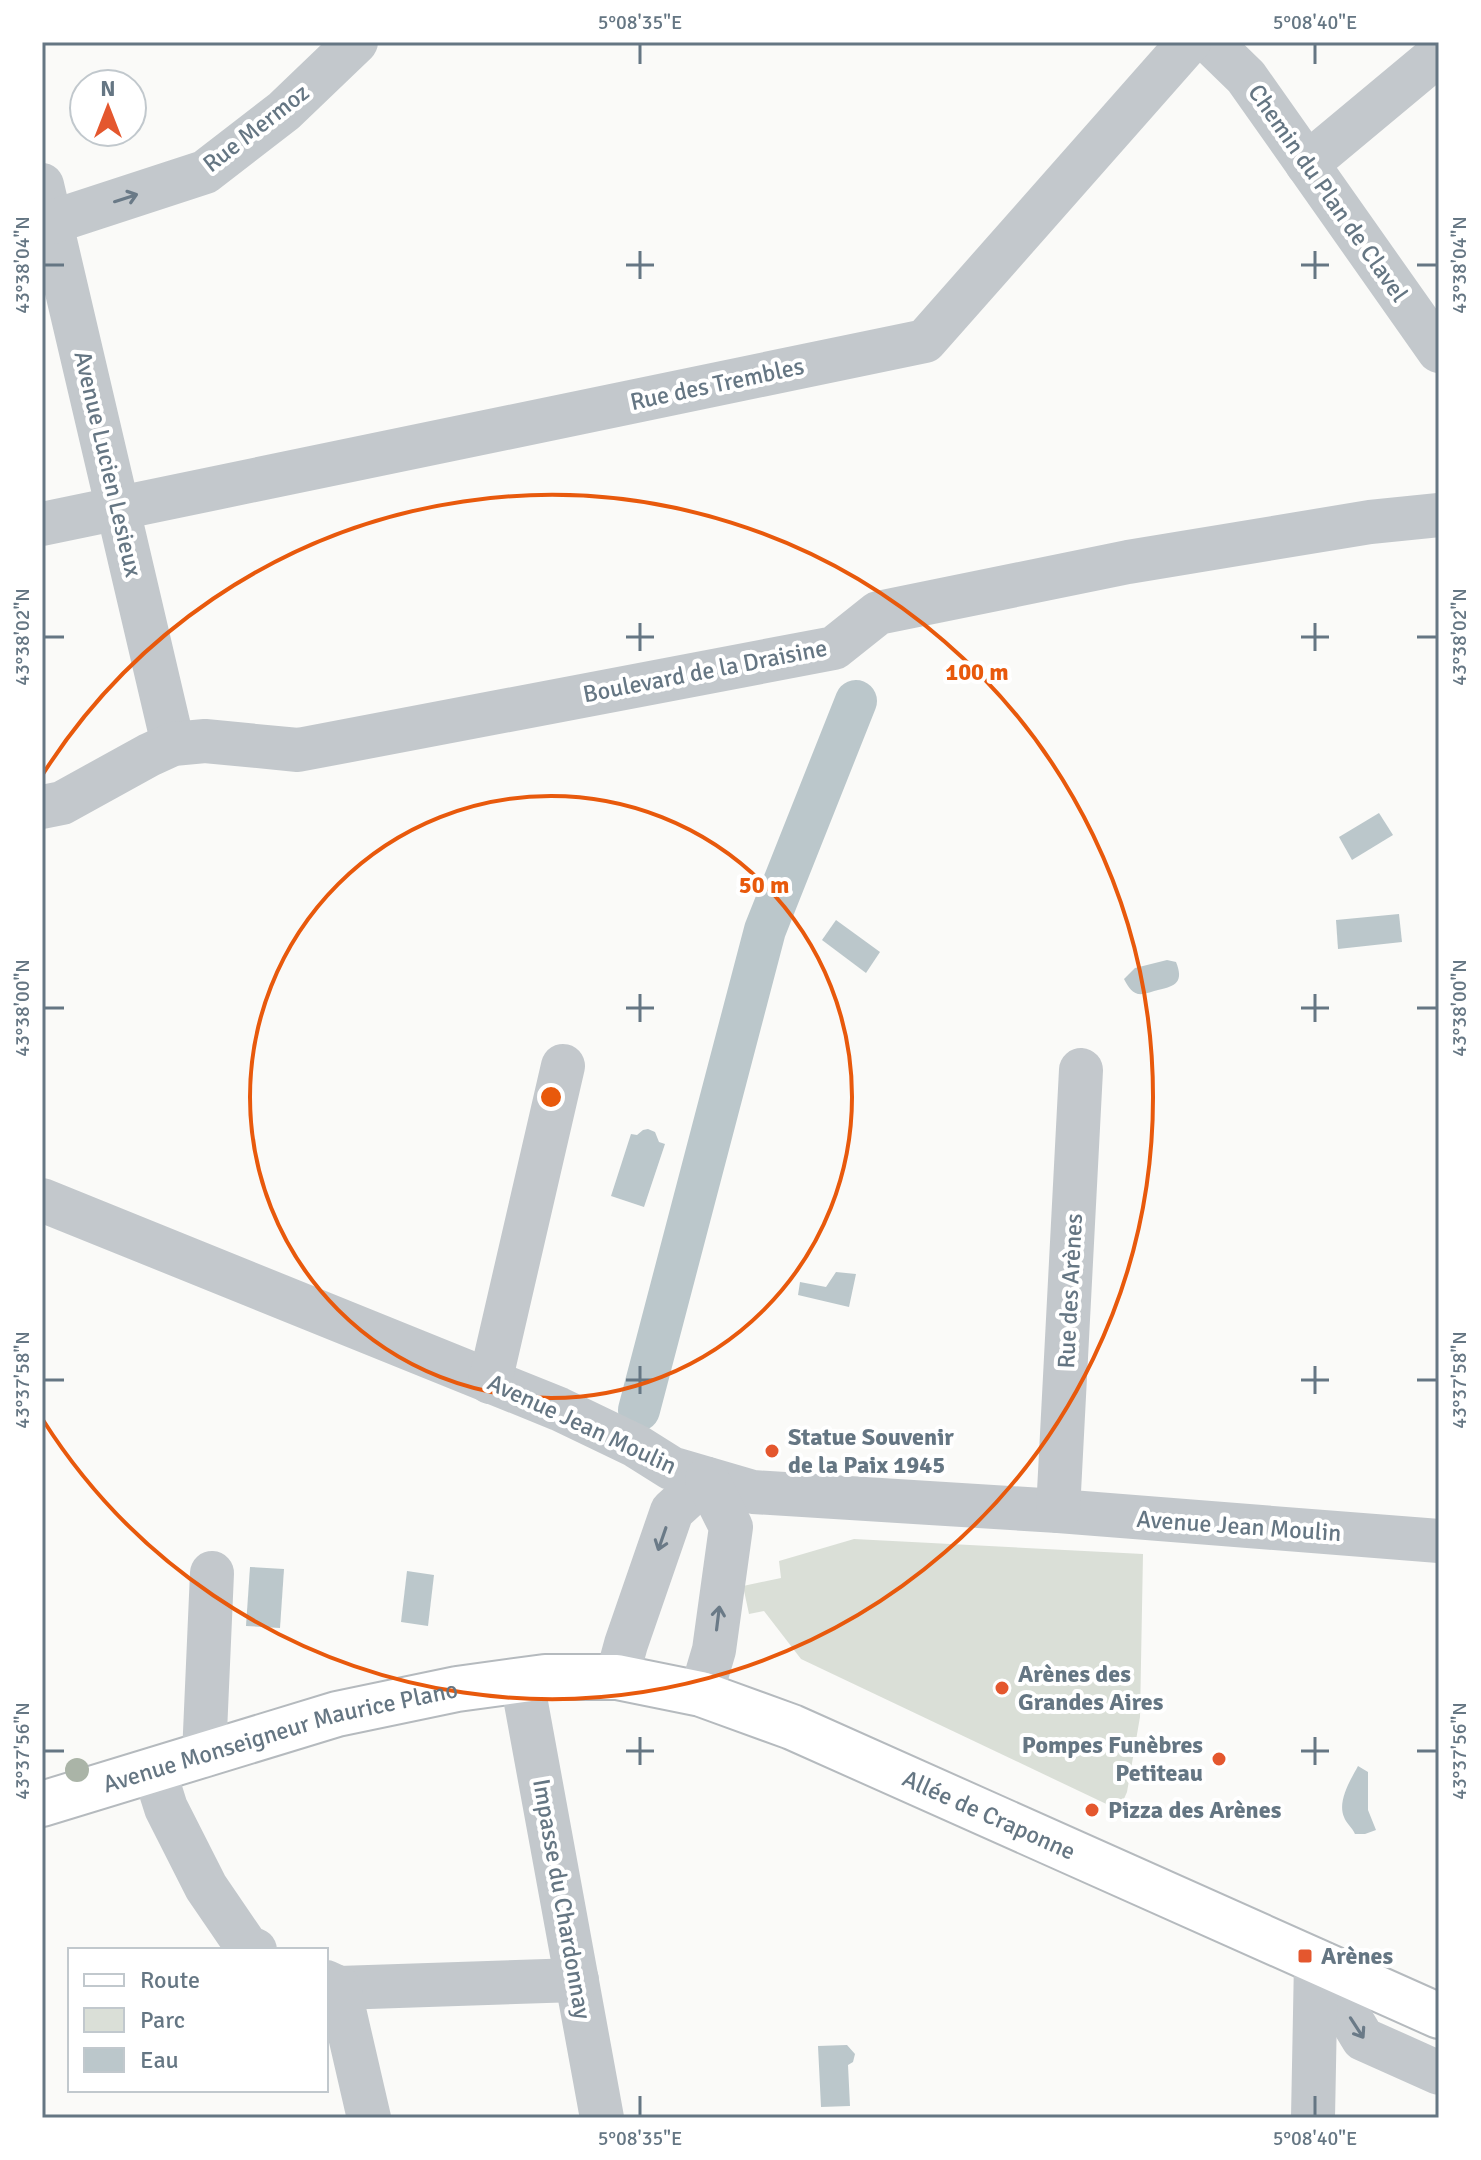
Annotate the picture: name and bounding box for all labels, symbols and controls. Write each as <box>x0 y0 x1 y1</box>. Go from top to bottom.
text: 5°08'35"E <box>598 10 682 35</box>
text: 5°08'40"E <box>1273 10 1357 35</box>
north arrow <box>68 68 148 148</box>
text: N <box>100 75 116 102</box>
street label: Rue Mermoz <box>197 77 315 179</box>
street label: Chemin du Plan de Clavel <box>1241 78 1415 308</box>
one-way arrow <box>113 189 138 204</box>
text: 43°38'04"N <box>10 216 35 314</box>
text: 43°38'04"N <box>1447 216 1472 314</box>
street label: Avenue Lucien Lesieux <box>67 348 149 580</box>
street label: Rue des Trembles <box>627 351 807 417</box>
text: 43°38'02"N <box>10 588 35 686</box>
text: 43°38'02"N <box>1447 588 1472 686</box>
street label: Boulevard de la Draisine <box>580 633 830 709</box>
text: 100 m <box>945 657 1009 687</box>
text: 50 m <box>739 870 789 900</box>
text: 43°38'00"N <box>10 959 35 1057</box>
text: 43°38'00"N <box>1447 959 1472 1057</box>
centre of rings <box>537 1083 565 1111</box>
street label: Rue des Arènes <box>1051 1213 1089 1369</box>
text: 43°37'58"N <box>10 1331 35 1429</box>
text: 43°37'58"N <box>1447 1331 1472 1429</box>
street label: Avenue Jean Moulin <box>483 1367 681 1481</box>
place label: Statue Souvenir de la Paix 1945 <box>788 1422 954 1480</box>
marker: Statue Souvenir de la Paix 1945 <box>763 1442 781 1460</box>
street label: Avenue Jean Moulin <box>1136 1504 1342 1548</box>
one-way arrow <box>654 1527 669 1552</box>
one-way arrow <box>711 1606 726 1631</box>
place label: Arènes des Grandes Aires <box>1018 1659 1164 1717</box>
street label: Avenue Monseigneur Maurice Plano <box>99 1674 460 1800</box>
marker: Arènes des Grandes Aires <box>993 1679 1011 1697</box>
text: 43°37'56"N <box>10 1702 35 1800</box>
text: 43°37'56"N <box>1447 1702 1472 1800</box>
place label: Pompes Funèbres Petiteau <box>1022 1730 1203 1788</box>
marker: Pompes Funèbres Petiteau <box>1210 1750 1228 1768</box>
street label: Allée de Craponne <box>898 1763 1080 1867</box>
street label: Impasse du Chardonnay <box>526 1777 598 2021</box>
place label: Pizza des Arènes <box>1108 1795 1282 1825</box>
marker: Pizza des Arènes <box>1083 1801 1101 1819</box>
place label: Arènes <box>1321 1941 1393 1971</box>
marker: Arènes <box>1296 1947 1314 1965</box>
legend <box>68 1948 328 2092</box>
text: Route <box>140 1965 200 1995</box>
text: Parc <box>140 2005 185 2035</box>
one-way arrow <box>1349 2016 1366 2038</box>
text: Eau <box>140 2045 179 2075</box>
text: 5°08'35"E <box>598 2126 682 2151</box>
text: 5°08'40"E <box>1273 2126 1357 2151</box>

